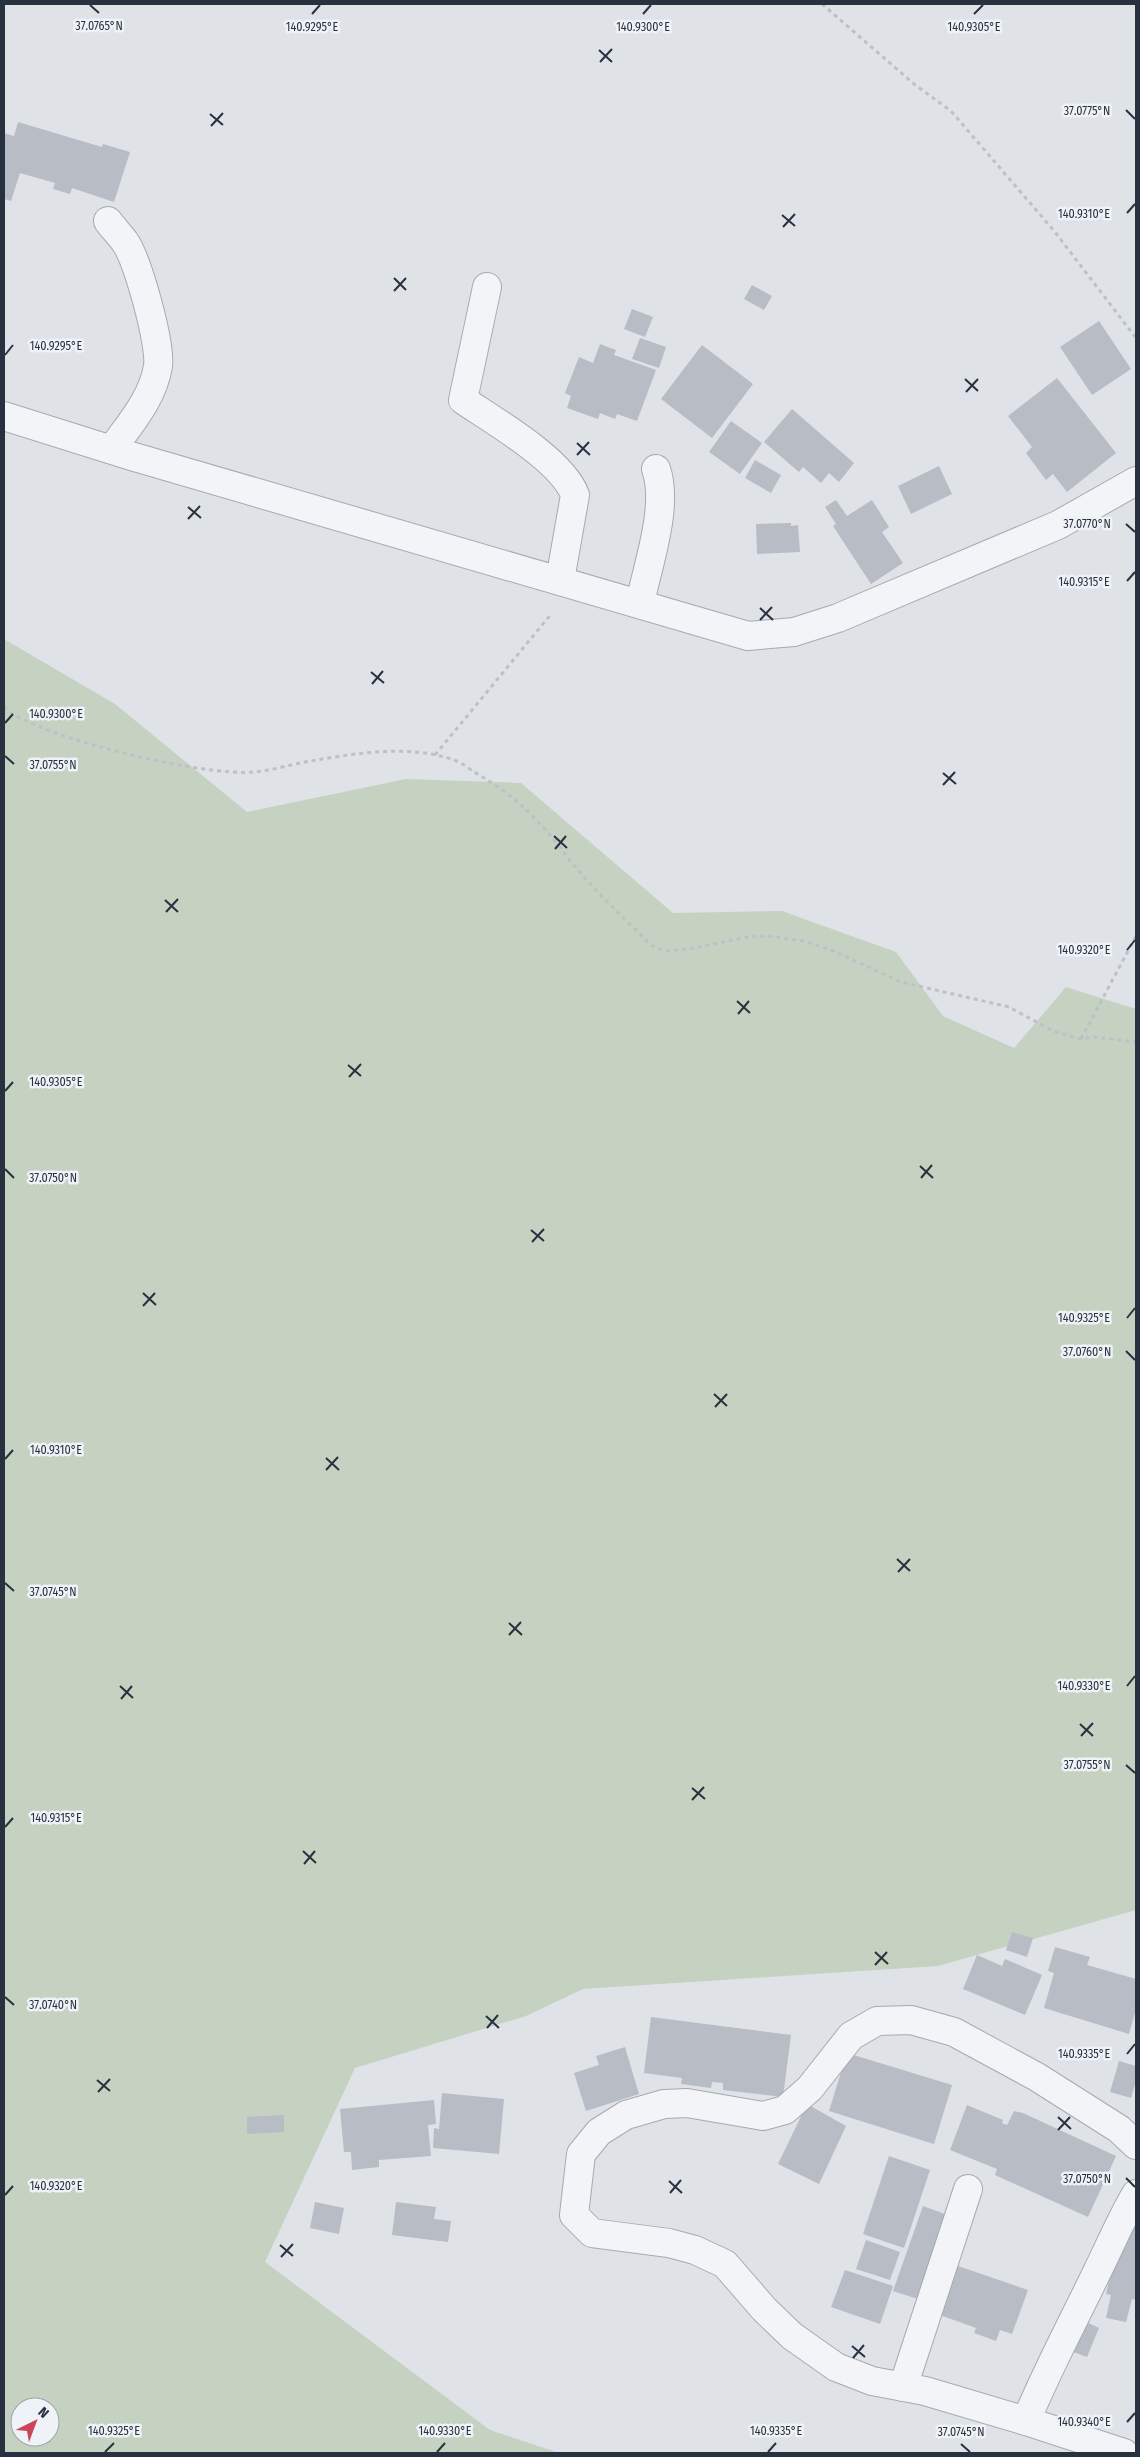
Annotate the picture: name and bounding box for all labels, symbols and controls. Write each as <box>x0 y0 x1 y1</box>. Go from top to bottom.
text: 37.0765°N <box>75 19 123 33</box>
text: 140.9295°E <box>286 20 339 34</box>
text: 140.9300°E <box>616 20 670 34</box>
text: 140.9305°E <box>948 20 1001 34</box>
text: 37.0775°N <box>1064 104 1110 118</box>
text: 140.9310°E <box>1058 207 1110 221</box>
text: 140.9295°E <box>30 339 83 353</box>
text: 37.0770°N <box>1063 517 1111 531</box>
text: 140.9315°E <box>1058 575 1110 589</box>
text: 140.9300°E <box>29 707 83 721</box>
text: 37.0755°N <box>29 758 77 772</box>
text: 140.9320°E <box>1058 943 1111 957</box>
text: 140.9305°E <box>30 1075 83 1089</box>
text: 37.0750°N <box>29 1171 77 1185</box>
text: 140.9325°E <box>1058 1311 1110 1325</box>
text: 37.0760°N <box>1063 1345 1111 1359</box>
text: 140.9310°E <box>30 1443 82 1457</box>
text: 37.0745°N <box>29 1585 77 1599</box>
text: 140.9330°E <box>1058 1679 1111 1693</box>
text: 37.0755°N <box>1063 1758 1111 1772</box>
text: 140.9315°E <box>30 1811 82 1825</box>
text: 37.0740°N <box>29 1998 77 2012</box>
text: 140.9335°E <box>1058 2047 1110 2061</box>
text: 37.0750°N <box>1063 2172 1111 2186</box>
text: 140.9320°E <box>30 2179 83 2193</box>
north arrow <box>10 2397 60 2447</box>
text: N <box>35 2404 52 2422</box>
text: 140.9340°E <box>1057 2415 1111 2429</box>
text: 140.9325°E <box>88 2424 140 2438</box>
text: 140.9330°E <box>419 2424 472 2438</box>
text: 140.9335°E <box>750 2424 802 2438</box>
text: 37.0745°N <box>937 2425 985 2439</box>

